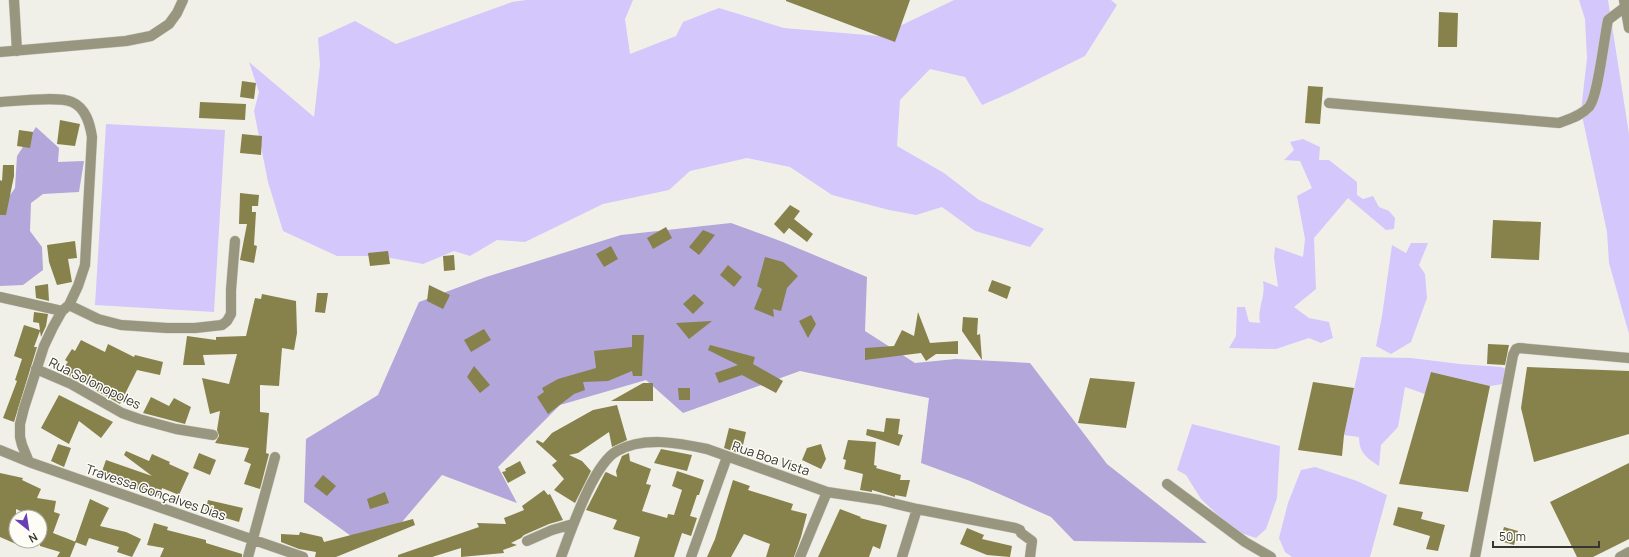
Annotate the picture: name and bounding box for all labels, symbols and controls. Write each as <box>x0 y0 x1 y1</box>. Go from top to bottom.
street label: Rua Solonopoles <box>46 353 144 413</box>
street label: Rua Boa Vista <box>730 436 812 480</box>
street label: Travessa Gonçalves Dias <box>84 460 229 524</box>
north arrow <box>8 509 48 549</box>
scale bar <box>1493 523 1599 549</box>
text: 50 m <box>1499 528 1526 545</box>
text: N <box>26 530 40 547</box>

